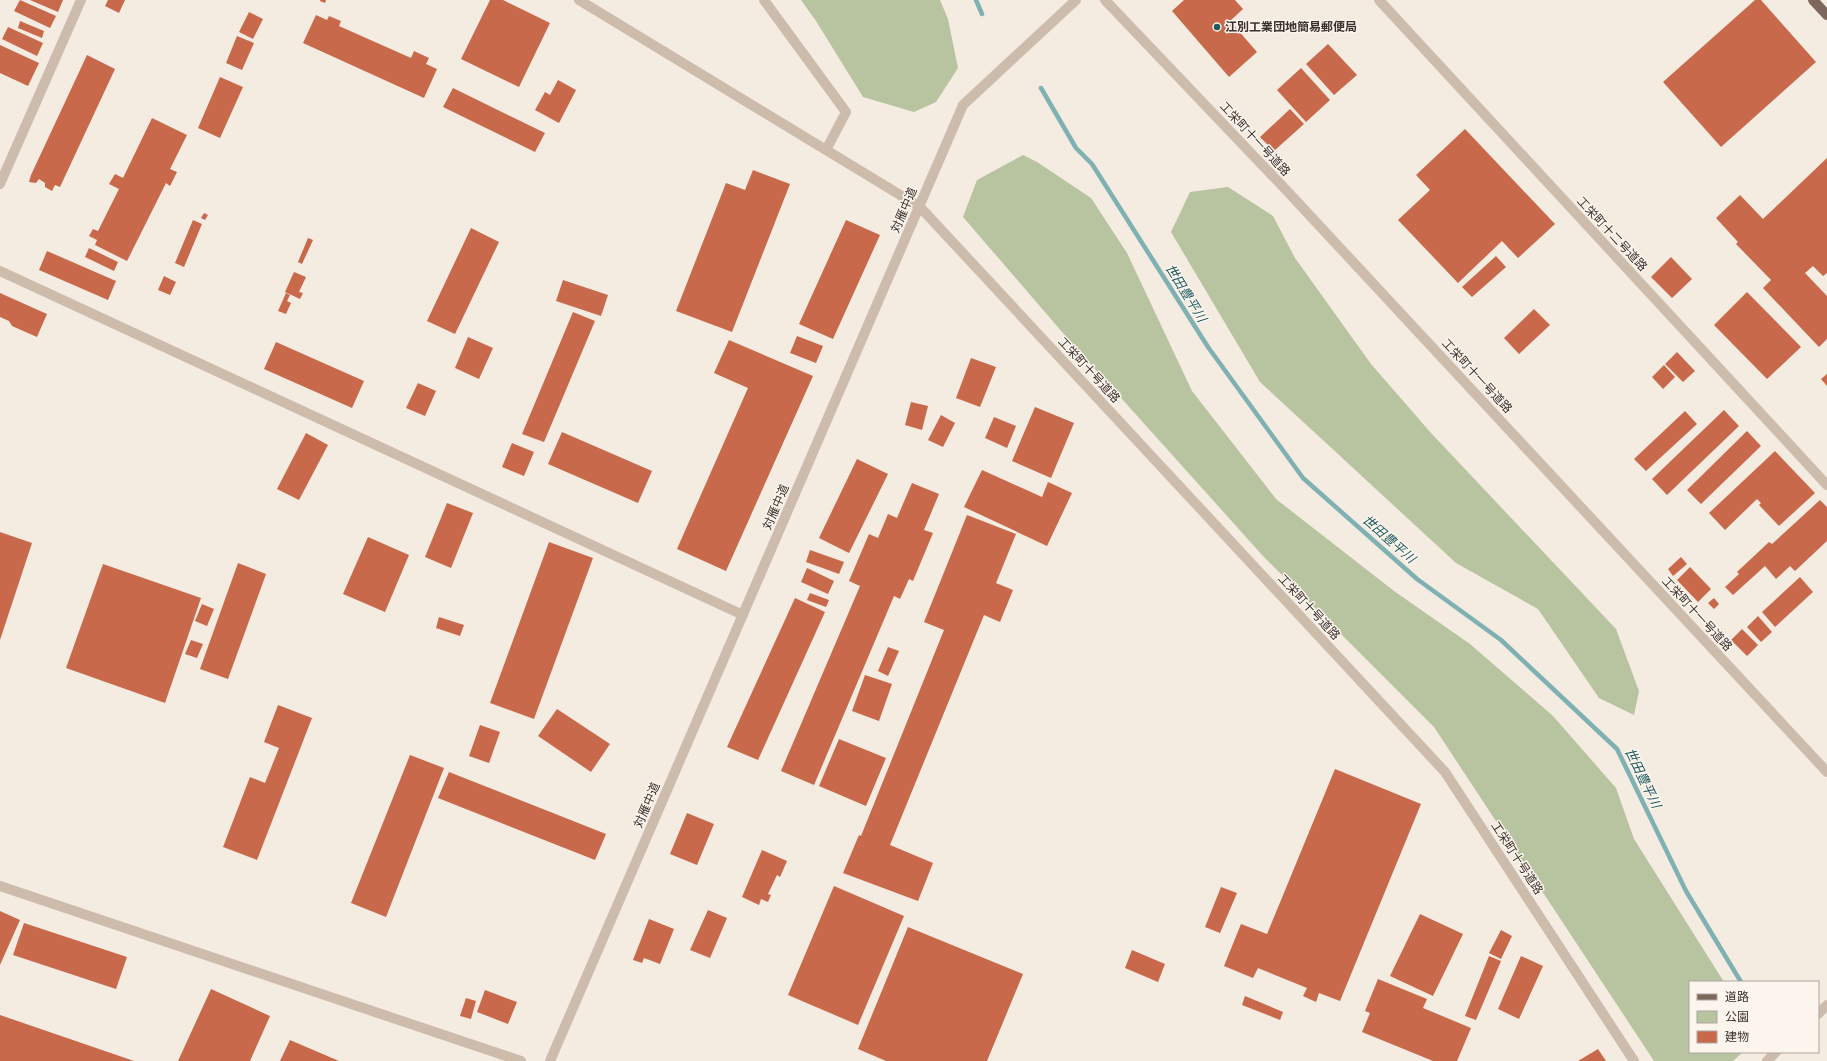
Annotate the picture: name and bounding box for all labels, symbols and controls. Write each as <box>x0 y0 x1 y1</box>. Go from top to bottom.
place label: 江別工業団地簡易郵便局 <box>1225 20 1357 34</box>
marker: 江別工業団地簡易郵便局 <box>1212 22 1222 32</box>
street label: 工栄町十一号道路 <box>1217 99 1293 179</box>
street label: 対雁中道 <box>888 185 920 235</box>
street label: 工栄町十二号道路 <box>1574 194 1650 274</box>
water label: 世田豊平川 <box>1162 261 1211 326</box>
street label: 工栄町十号道路 <box>1055 335 1123 405</box>
street label: 工栄町十一号道路 <box>1439 336 1515 416</box>
street label: 対雁中道 <box>760 482 792 532</box>
water label: 世田豊平川 <box>1360 512 1420 567</box>
street label: 工栄町十号道路 <box>1275 572 1343 642</box>
street label: 工栄町十一号道路 <box>1659 574 1735 654</box>
water label: 世田豊平川 <box>1622 745 1665 812</box>
street label: 対雁中道 <box>631 780 663 830</box>
street label: 工栄町十号道路 <box>1488 819 1546 897</box>
legend <box>1689 981 1819 1053</box>
text: 道路 <box>1725 990 1749 1004</box>
text: 公園 <box>1725 1010 1749 1024</box>
text: 建物 <box>1725 1030 1749 1044</box>

